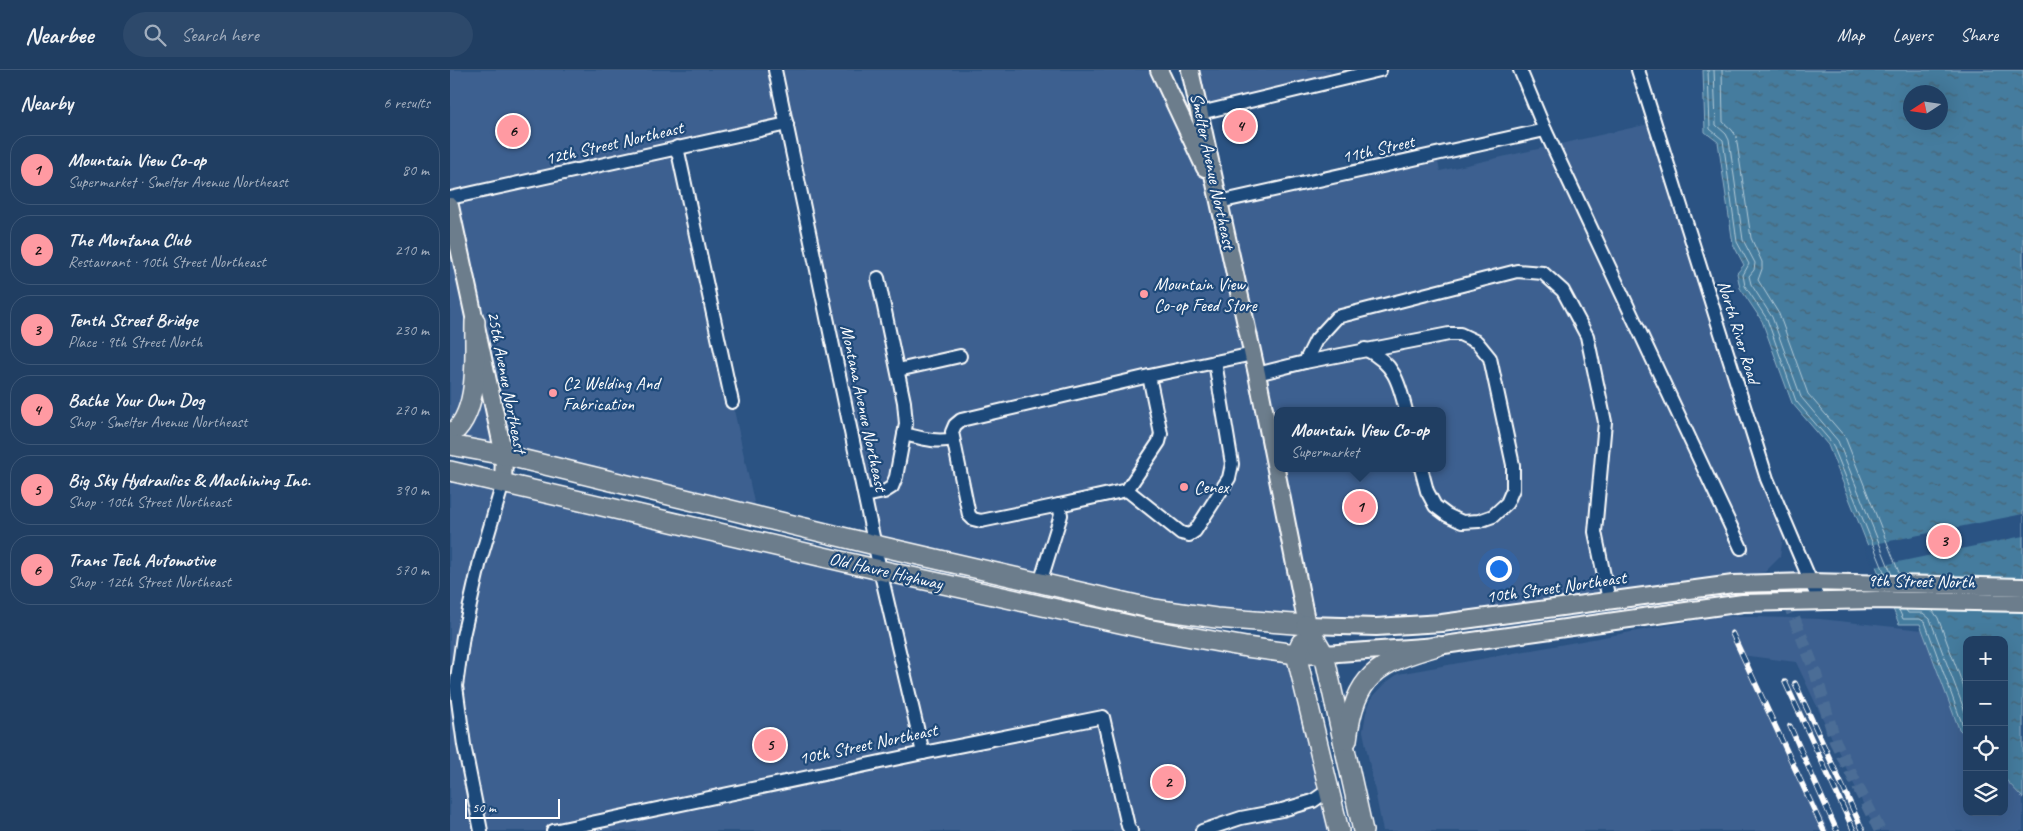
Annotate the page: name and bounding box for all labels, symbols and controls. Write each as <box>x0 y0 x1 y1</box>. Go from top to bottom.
search box <box>123 12 473 57</box>
text: Nearbee <box>25 20 93 50</box>
icon: search <box>141 21 169 49</box>
text: Search here <box>181 23 259 47</box>
text: Map <box>1837 24 1865 46</box>
text: Layers <box>1893 24 1932 46</box>
text: Share <box>1960 24 1998 46</box>
north arrow <box>1903 85 1948 130</box>
text: Nearby <box>20 90 73 116</box>
street label: Smelter Avenue Northeast <box>1186 91 1241 253</box>
text: 6 results <box>383 93 430 113</box>
pin: 4 <box>1224 107 1256 145</box>
pin: 6 <box>497 112 529 150</box>
street label: 12th Street Northeast <box>543 116 687 170</box>
street label: 11th Street <box>1340 130 1418 168</box>
text: Mountain View Co-op <box>68 148 206 172</box>
text: 1 <box>33 160 41 180</box>
text: 80 m <box>402 160 429 180</box>
text: Supermarket · Smelter Avenue Northeast <box>68 172 288 192</box>
text: The Montana Club <box>68 228 190 252</box>
text: 2 <box>33 240 41 260</box>
text: 210 m <box>395 240 429 260</box>
text: Restaurant · 10th Street Northeast <box>68 252 266 272</box>
place label: Mountain View Co-op Feed Store <box>1154 273 1258 316</box>
street label: North River Road <box>1713 278 1766 389</box>
marker: Mountain View Co-op Feed Store <box>1138 288 1150 300</box>
text: Tenth Street Bridge <box>68 308 197 332</box>
street label: 25th Avenue Northeast <box>482 309 532 458</box>
text: 3 <box>33 320 41 340</box>
text: 230 m <box>395 320 429 340</box>
street label: Montana Avenue Northeast <box>836 323 893 495</box>
text: Place · 9th Street North <box>68 332 202 352</box>
place label: C2 Welding And Fabrication <box>563 372 663 415</box>
marker: C2 Welding And Fabrication <box>547 387 559 399</box>
text: Bathe Your Own Dog <box>68 388 204 412</box>
text: 4 <box>33 400 41 420</box>
text: 270 m <box>395 400 429 420</box>
popup <box>1274 407 1446 472</box>
text: Shop · Smelter Avenue Northeast <box>68 412 247 432</box>
text: Mountain View Co-op <box>1291 418 1429 442</box>
text: Supermarket <box>1291 442 1359 462</box>
text: Big Sky Hydraulics & Machining Inc. <box>68 468 310 492</box>
place label: Cenex <box>1194 476 1230 498</box>
text: 5 <box>34 480 40 500</box>
text: 390 m <box>395 480 429 500</box>
marker: Cenex <box>1178 481 1190 493</box>
pin: 1 <box>1344 488 1376 526</box>
text: Shop · 10th Street Northeast <box>68 492 231 512</box>
pin: 3 <box>1928 522 1960 560</box>
street label: Old Havre Highway <box>827 547 947 595</box>
text: Trans Tech Automotive <box>68 548 215 572</box>
your location <box>1486 556 1512 582</box>
text: 6 <box>33 560 41 580</box>
text: 570 m <box>395 560 429 580</box>
street label: 10th Street Northeast <box>1485 566 1629 608</box>
street label: 9th Street North <box>1867 569 1976 593</box>
text: Shop · 12th Street Northeast <box>68 572 231 592</box>
map controls <box>1963 636 2008 816</box>
button: + <box>1963 636 2008 681</box>
button: − <box>1963 681 2008 726</box>
street label: 10th Street Northeast <box>797 718 941 769</box>
pin: 5 <box>754 726 786 764</box>
button: locate <box>1963 726 2008 771</box>
pin: 2 <box>1152 763 1184 801</box>
button: layers <box>1963 771 2008 816</box>
scale bar <box>465 796 560 819</box>
text: 50 m <box>472 799 496 816</box>

